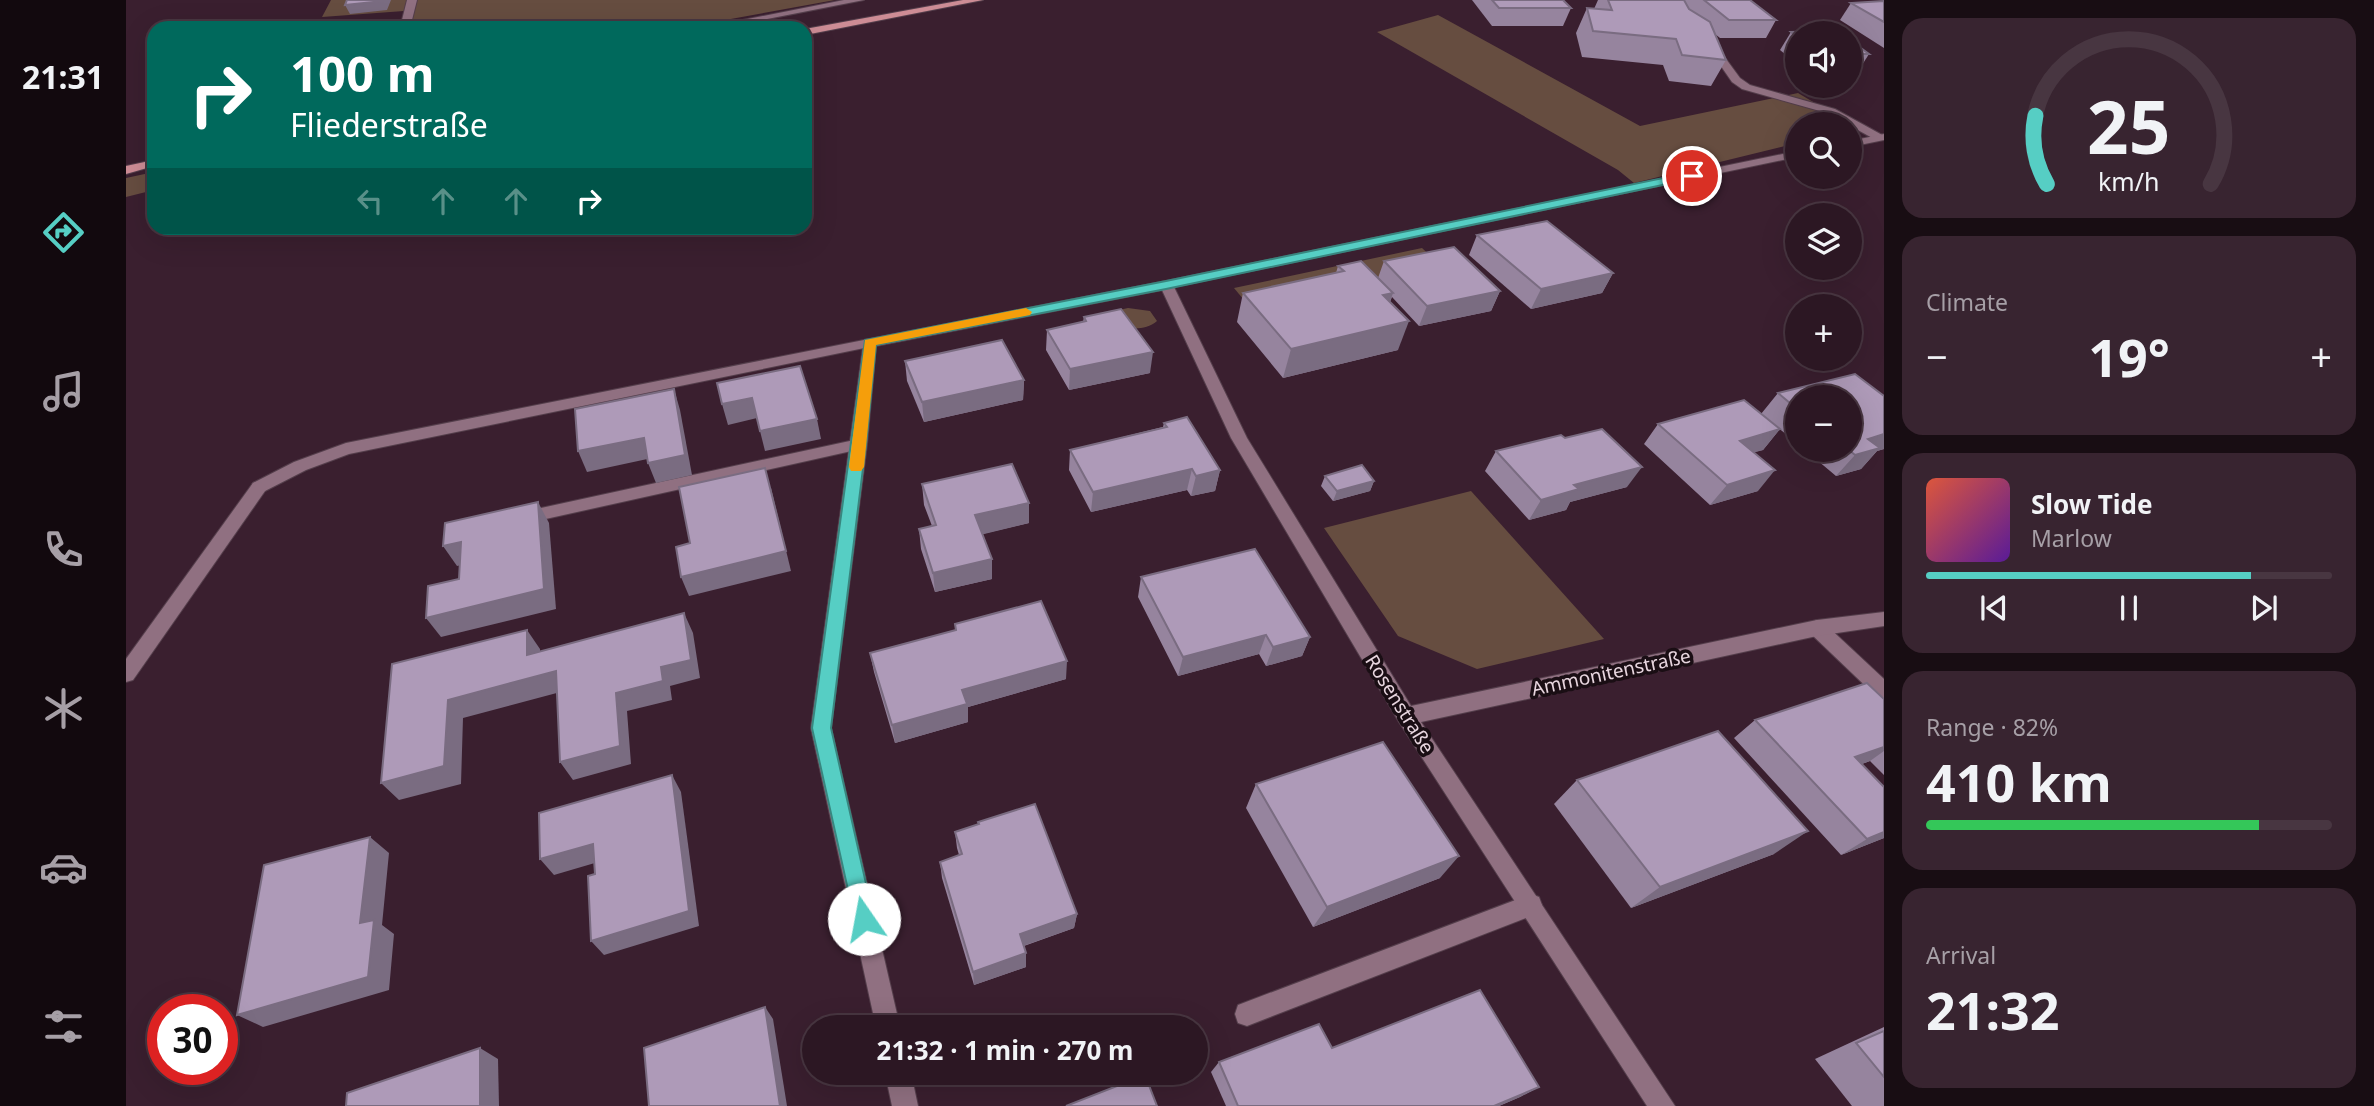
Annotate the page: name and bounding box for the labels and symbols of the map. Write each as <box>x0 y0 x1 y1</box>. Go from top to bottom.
pin <box>1662 146 1722 206</box>
street label: Ammonitenstraße <box>1529 642 1693 702</box>
street label: Rosenstraße <box>1359 650 1441 758</box>
position arrow <box>827 882 901 956</box>
speed limit sign: 30 <box>147 994 238 1085</box>

